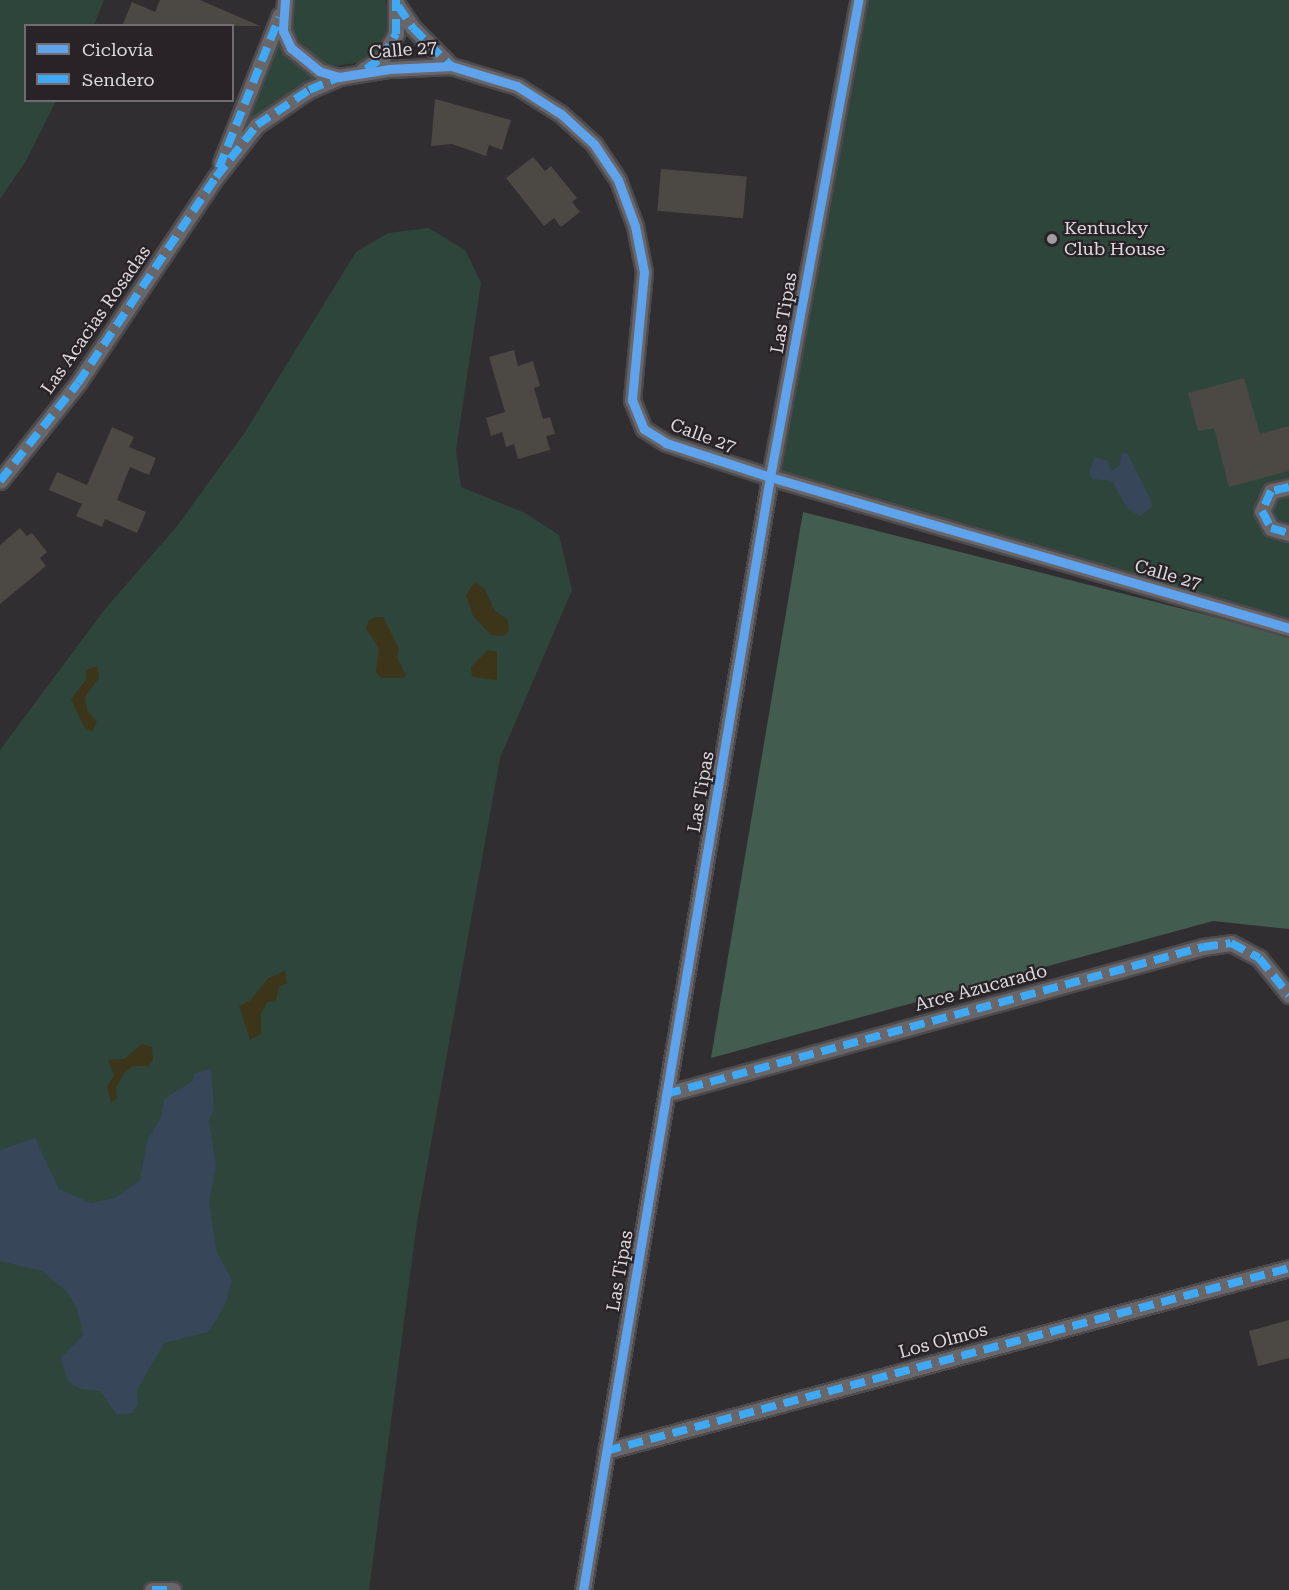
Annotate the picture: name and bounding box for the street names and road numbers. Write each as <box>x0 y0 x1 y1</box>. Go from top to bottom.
street label: Calle 27 <box>368 36 438 64</box>
street label: Las Acacias Rosadas <box>37 242 155 398</box>
street label: Las Tipas <box>766 271 802 355</box>
street label: Calle 27 <box>667 414 739 458</box>
street label: Calle 27 <box>1132 555 1204 595</box>
street label: Las Tipas <box>683 750 719 834</box>
street label: Arce Azucarado <box>913 960 1049 1016</box>
street label: Las Tipas <box>602 1229 638 1313</box>
street label: Los Olmos <box>896 1319 990 1363</box>

